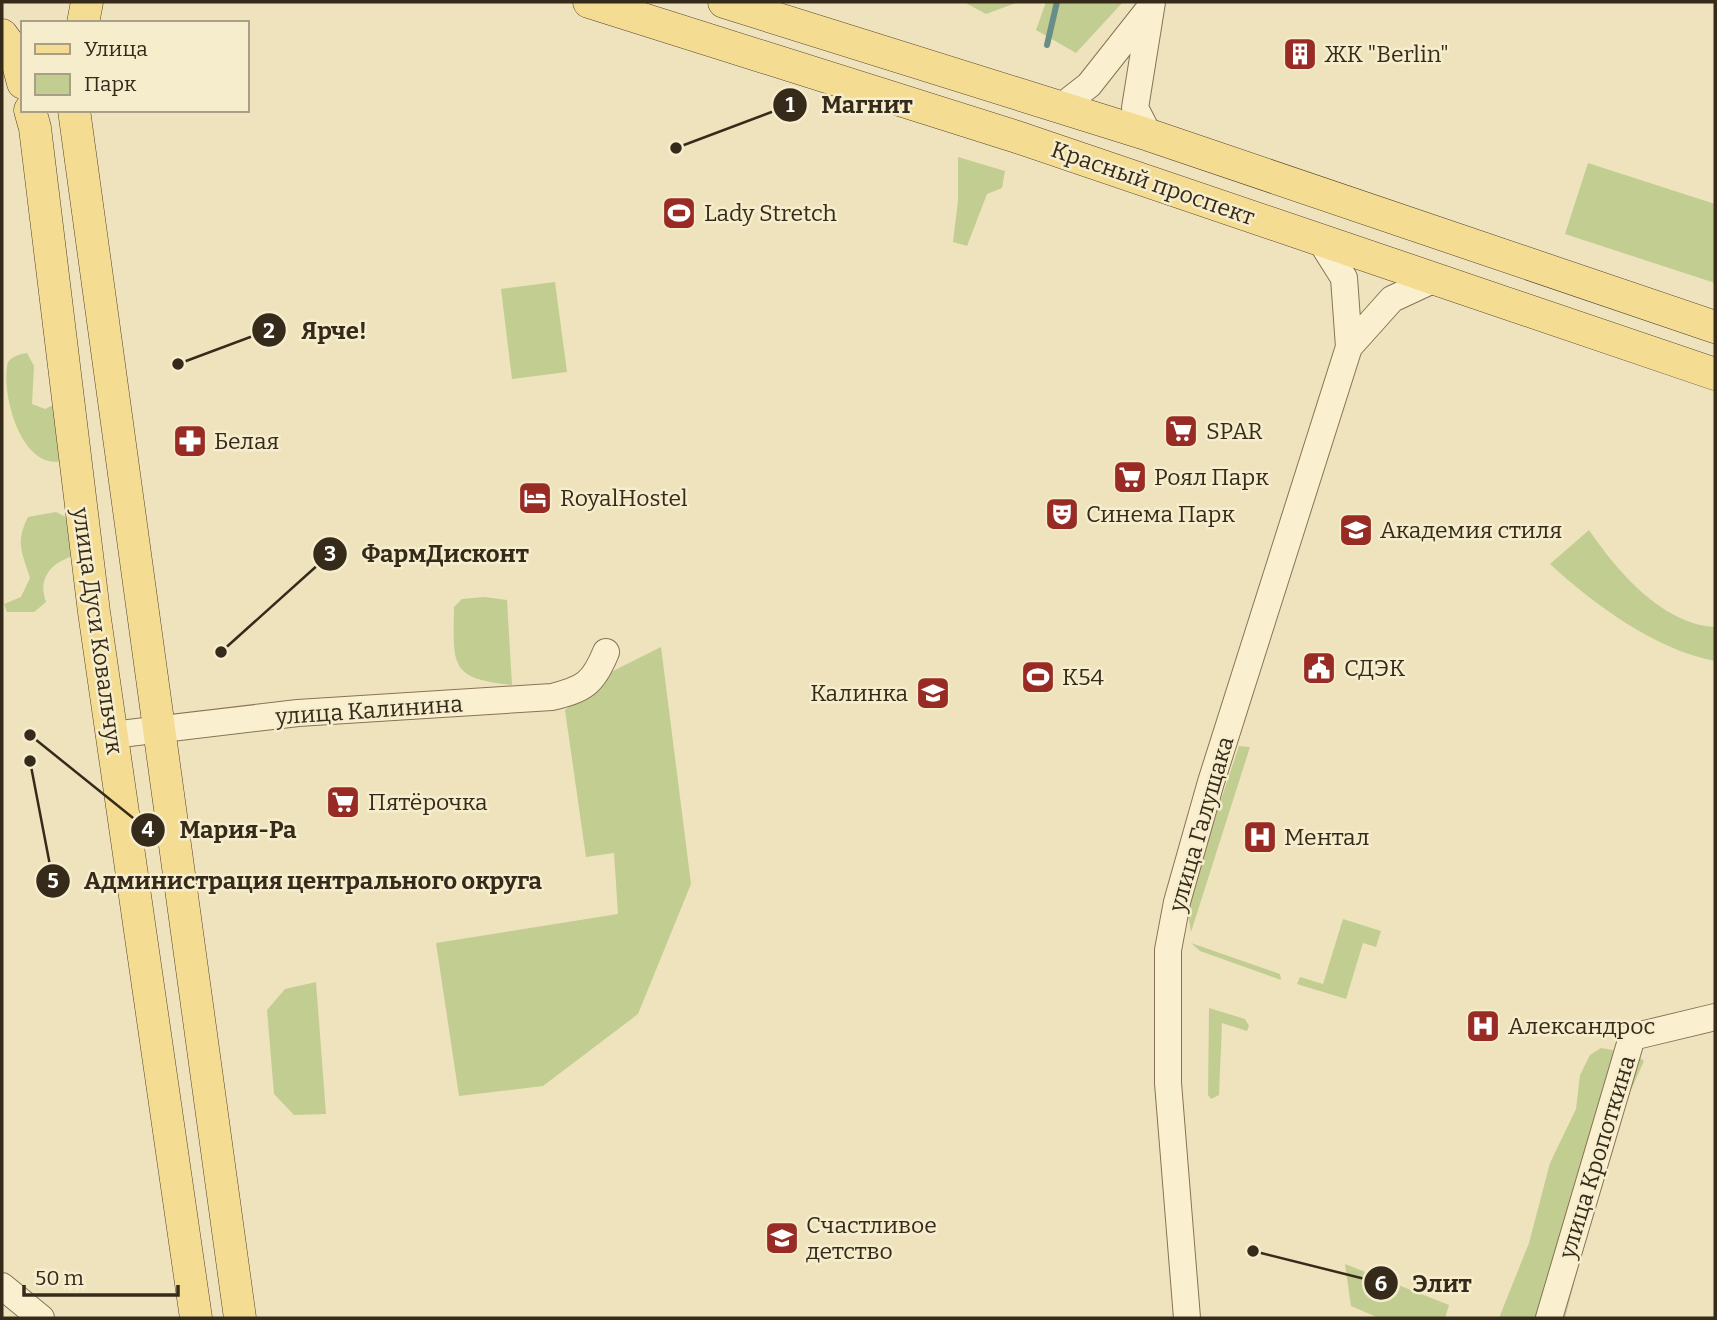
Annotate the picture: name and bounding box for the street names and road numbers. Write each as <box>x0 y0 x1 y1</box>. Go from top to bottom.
street label: Красный проспект <box>1048 135 1259 231</box>
street label: улица Дуси Ковальчук <box>67 505 129 757</box>
street label: улица Калинина <box>273 689 464 731</box>
street label: улица Галущака <box>1162 733 1240 916</box>
street label: улица Кропоткина <box>1553 1052 1641 1263</box>

